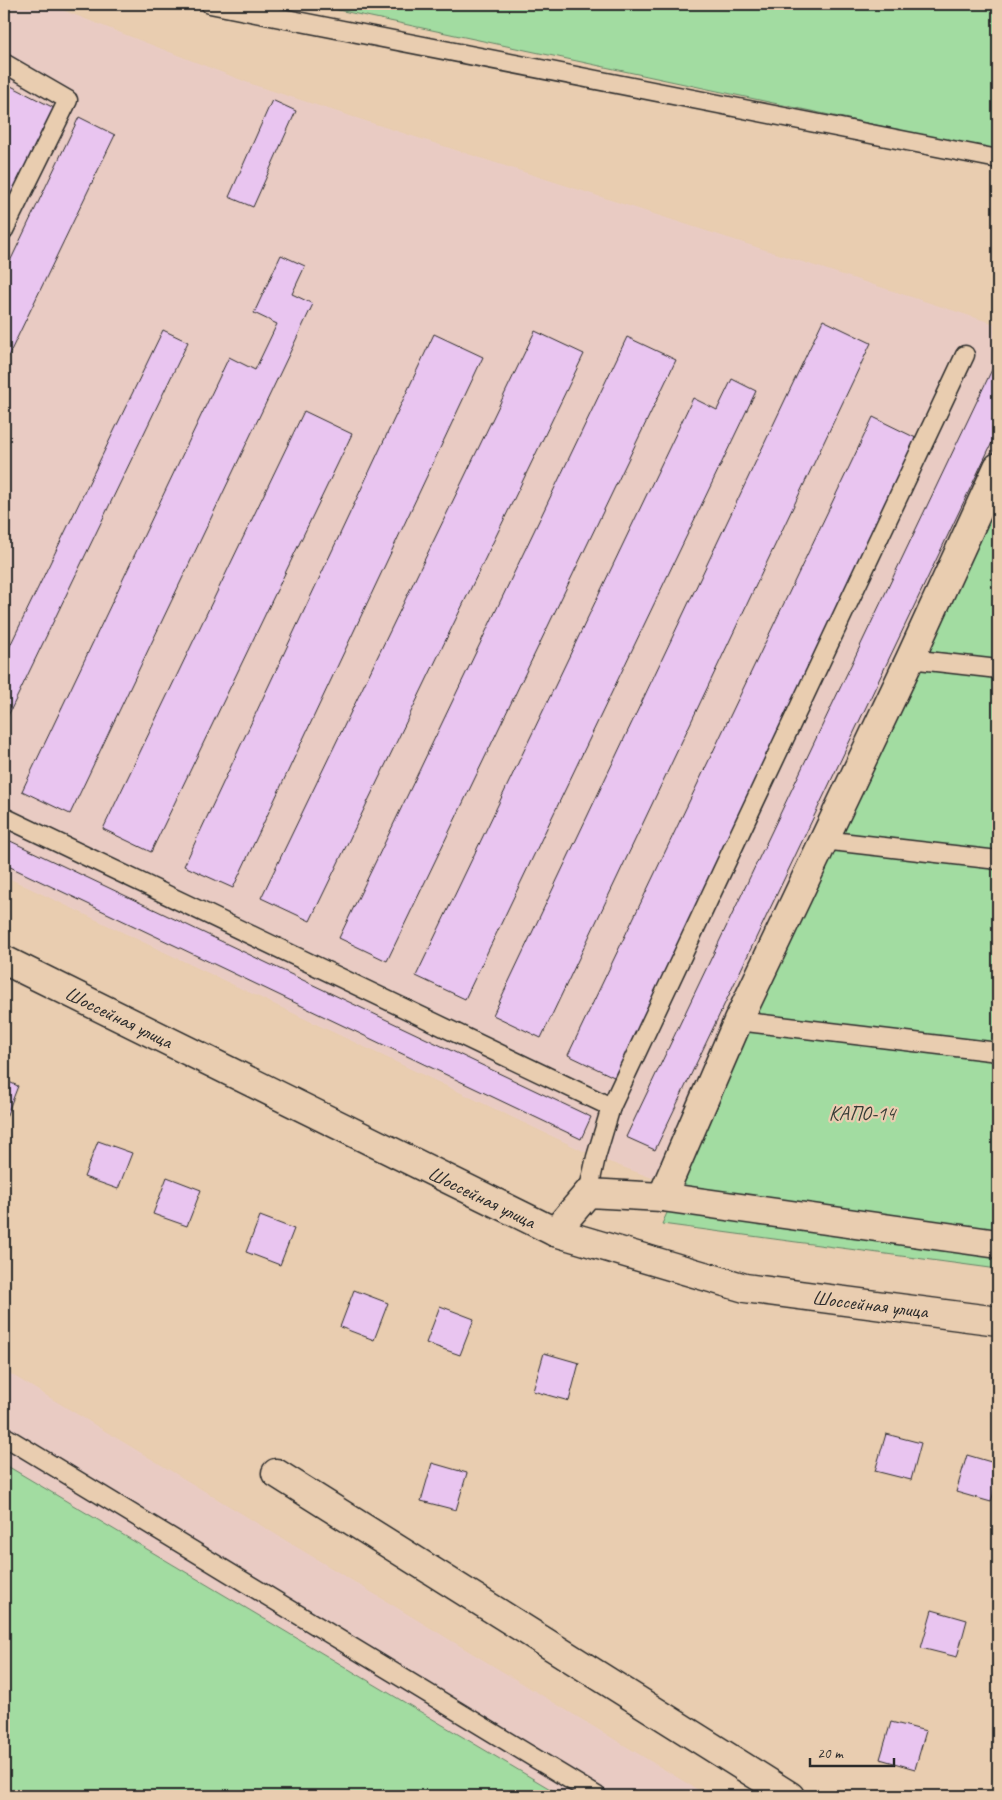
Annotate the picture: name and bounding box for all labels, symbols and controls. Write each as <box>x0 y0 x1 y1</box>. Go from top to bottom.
street label: Шоссейная улица <box>61 981 178 1055</box>
park label: КАПО-14 <box>829 1101 897 1126</box>
street label: Шоссейная улица <box>424 1161 541 1235</box>
street label: Шоссейная улица <box>811 1285 931 1324</box>
scale bar <box>810 1735 893 1767</box>
text: 20 m <box>817 1744 844 1763</box>

